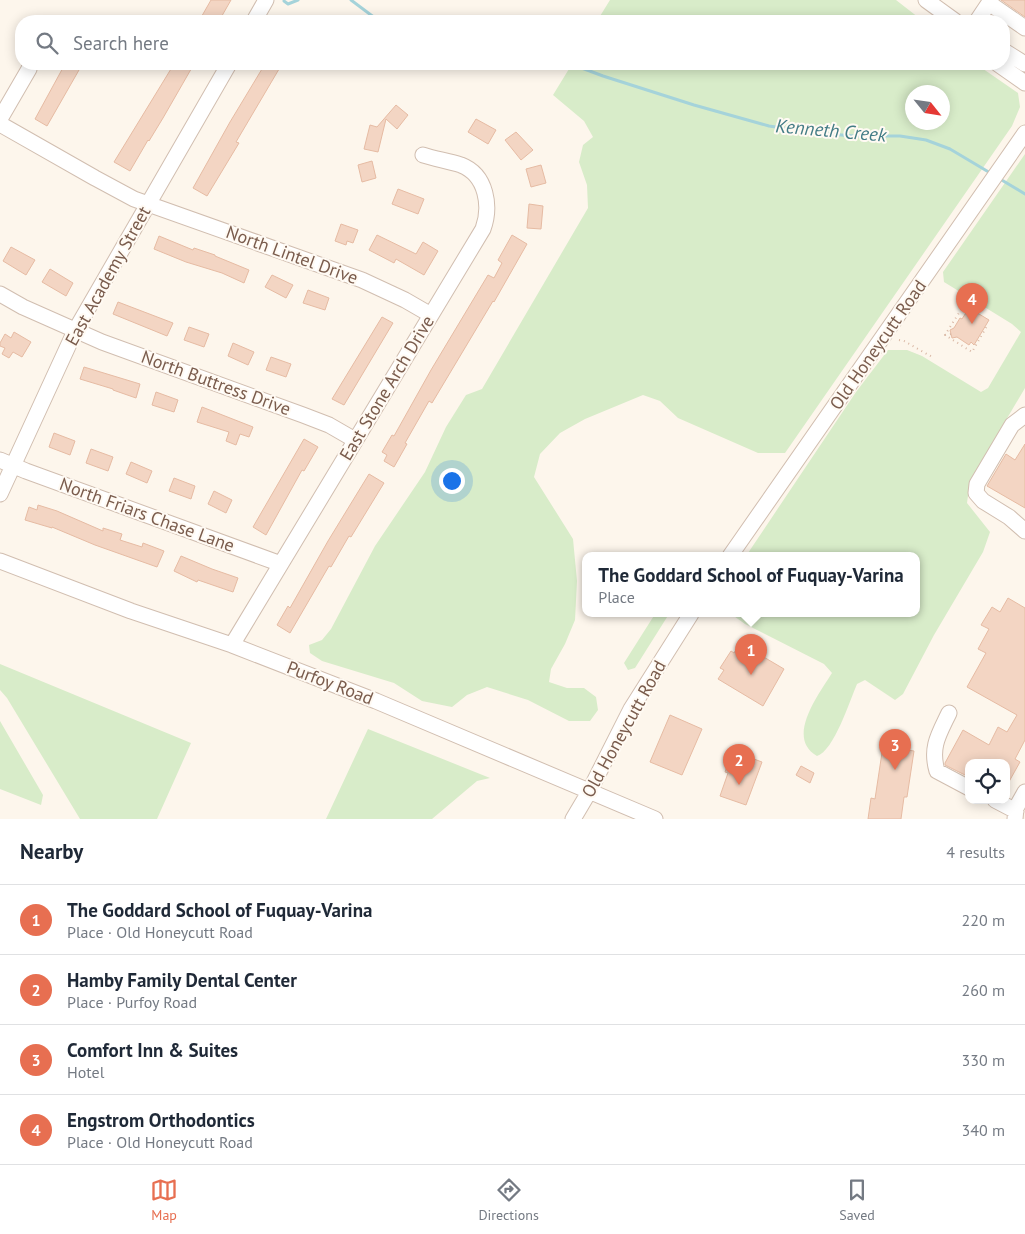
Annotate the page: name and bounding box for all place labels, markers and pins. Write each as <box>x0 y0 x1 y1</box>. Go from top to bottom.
pin: 4 <box>956 283 988 324</box>
pin: 1 <box>735 634 767 675</box>
pin: 3 <box>879 729 911 770</box>
pin: 2 <box>723 744 755 785</box>

